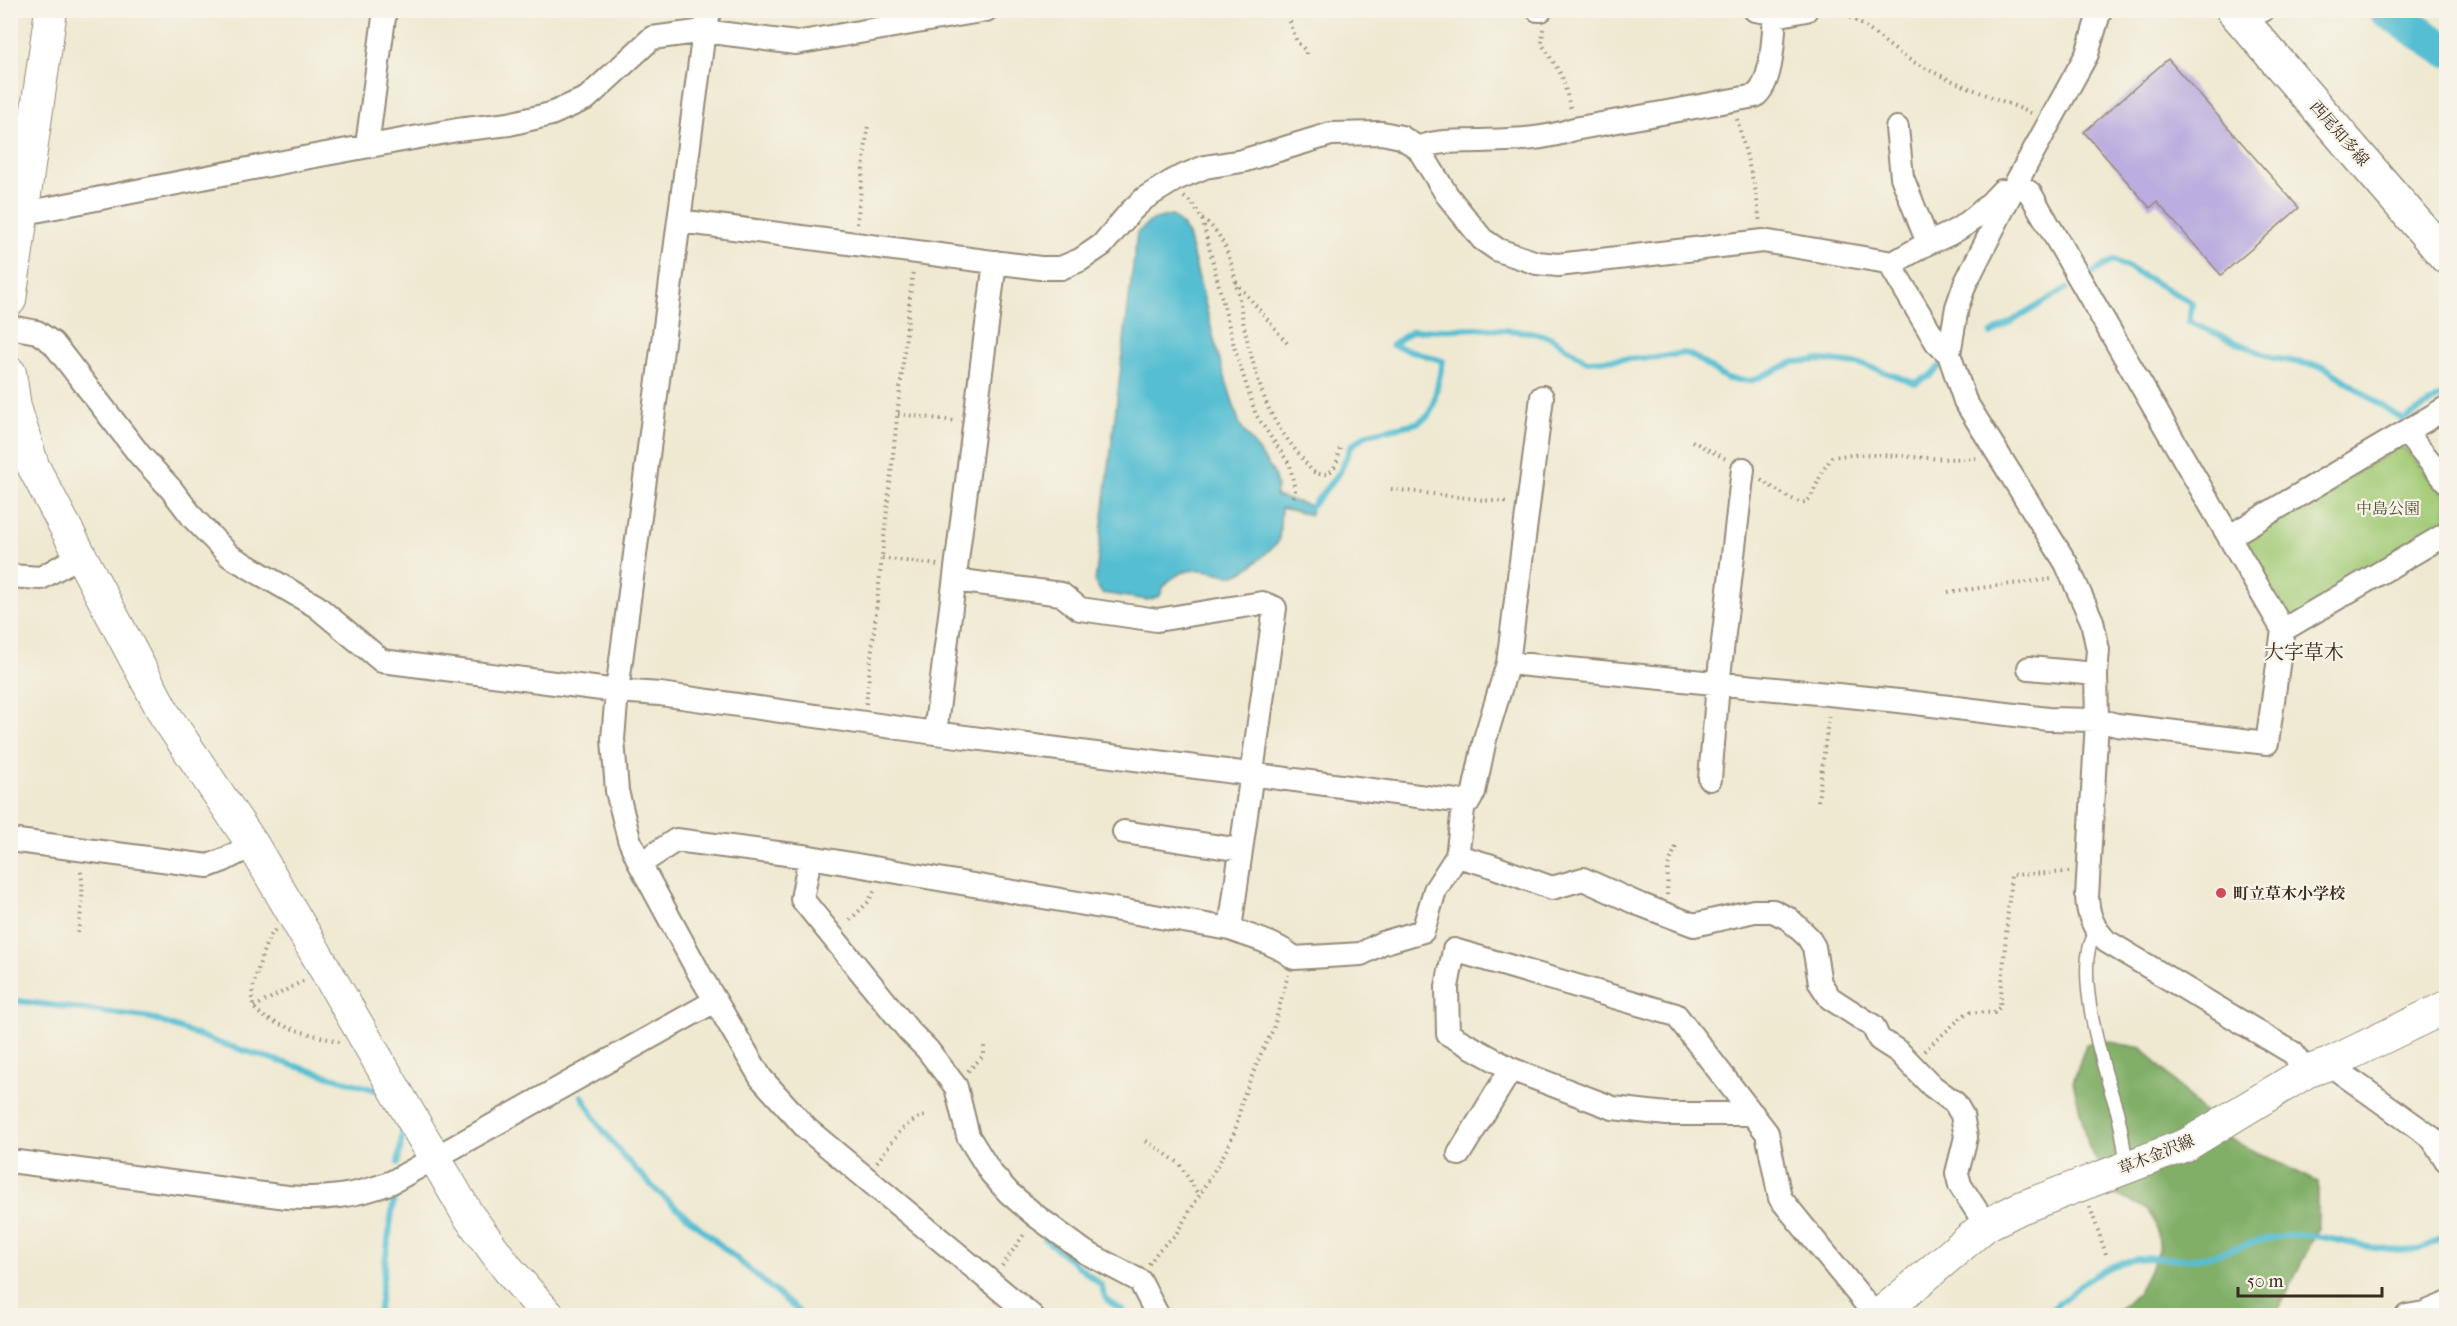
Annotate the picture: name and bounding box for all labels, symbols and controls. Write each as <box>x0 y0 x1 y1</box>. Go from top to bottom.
street label: 西尾知多線 <box>2306 97 2373 170</box>
park label: 中島公園 <box>2356 499 2420 518</box>
district label: 大字草木 <box>2264 641 2344 664</box>
place label: 町立草木小学校 <box>2233 884 2346 903</box>
marker: 町立草木小学校 <box>2214 886 2228 900</box>
street label: 草木金沢線 <box>2116 1131 2197 1178</box>
scale bar <box>2238 1260 2382 1298</box>
text: 50 m <box>2247 1271 2284 1292</box>

